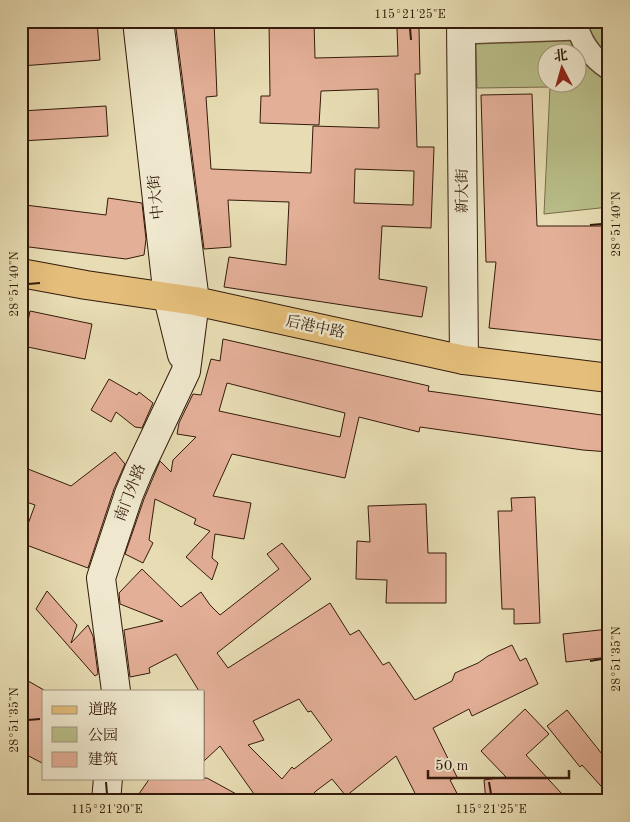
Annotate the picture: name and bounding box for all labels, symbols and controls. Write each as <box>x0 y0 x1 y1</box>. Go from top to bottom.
text: 115°21'25"E <box>374 8 446 21</box>
north arrow <box>538 42 588 92</box>
text: 北 <box>553 47 568 64</box>
street label: 新大街 <box>454 168 471 214</box>
street label: 中大街 <box>145 174 167 220</box>
text: 28°51'40"N <box>610 191 623 257</box>
text: 28°51'40"N <box>8 251 21 317</box>
street label: 后港中路 <box>284 312 346 342</box>
street label: 南门外路 <box>111 462 149 524</box>
text: 28°51'35"N <box>610 626 623 692</box>
text: 28°51'35"N <box>8 687 21 753</box>
legend <box>42 690 205 780</box>
text: 道路 <box>88 701 118 718</box>
text: 公园 <box>88 727 118 744</box>
scale bar <box>428 747 569 779</box>
text: 建筑 <box>88 751 118 768</box>
text: 50 m <box>435 759 469 774</box>
text: 115°21'20"E <box>71 803 143 816</box>
text: 115°21'25"E <box>455 803 527 816</box>

